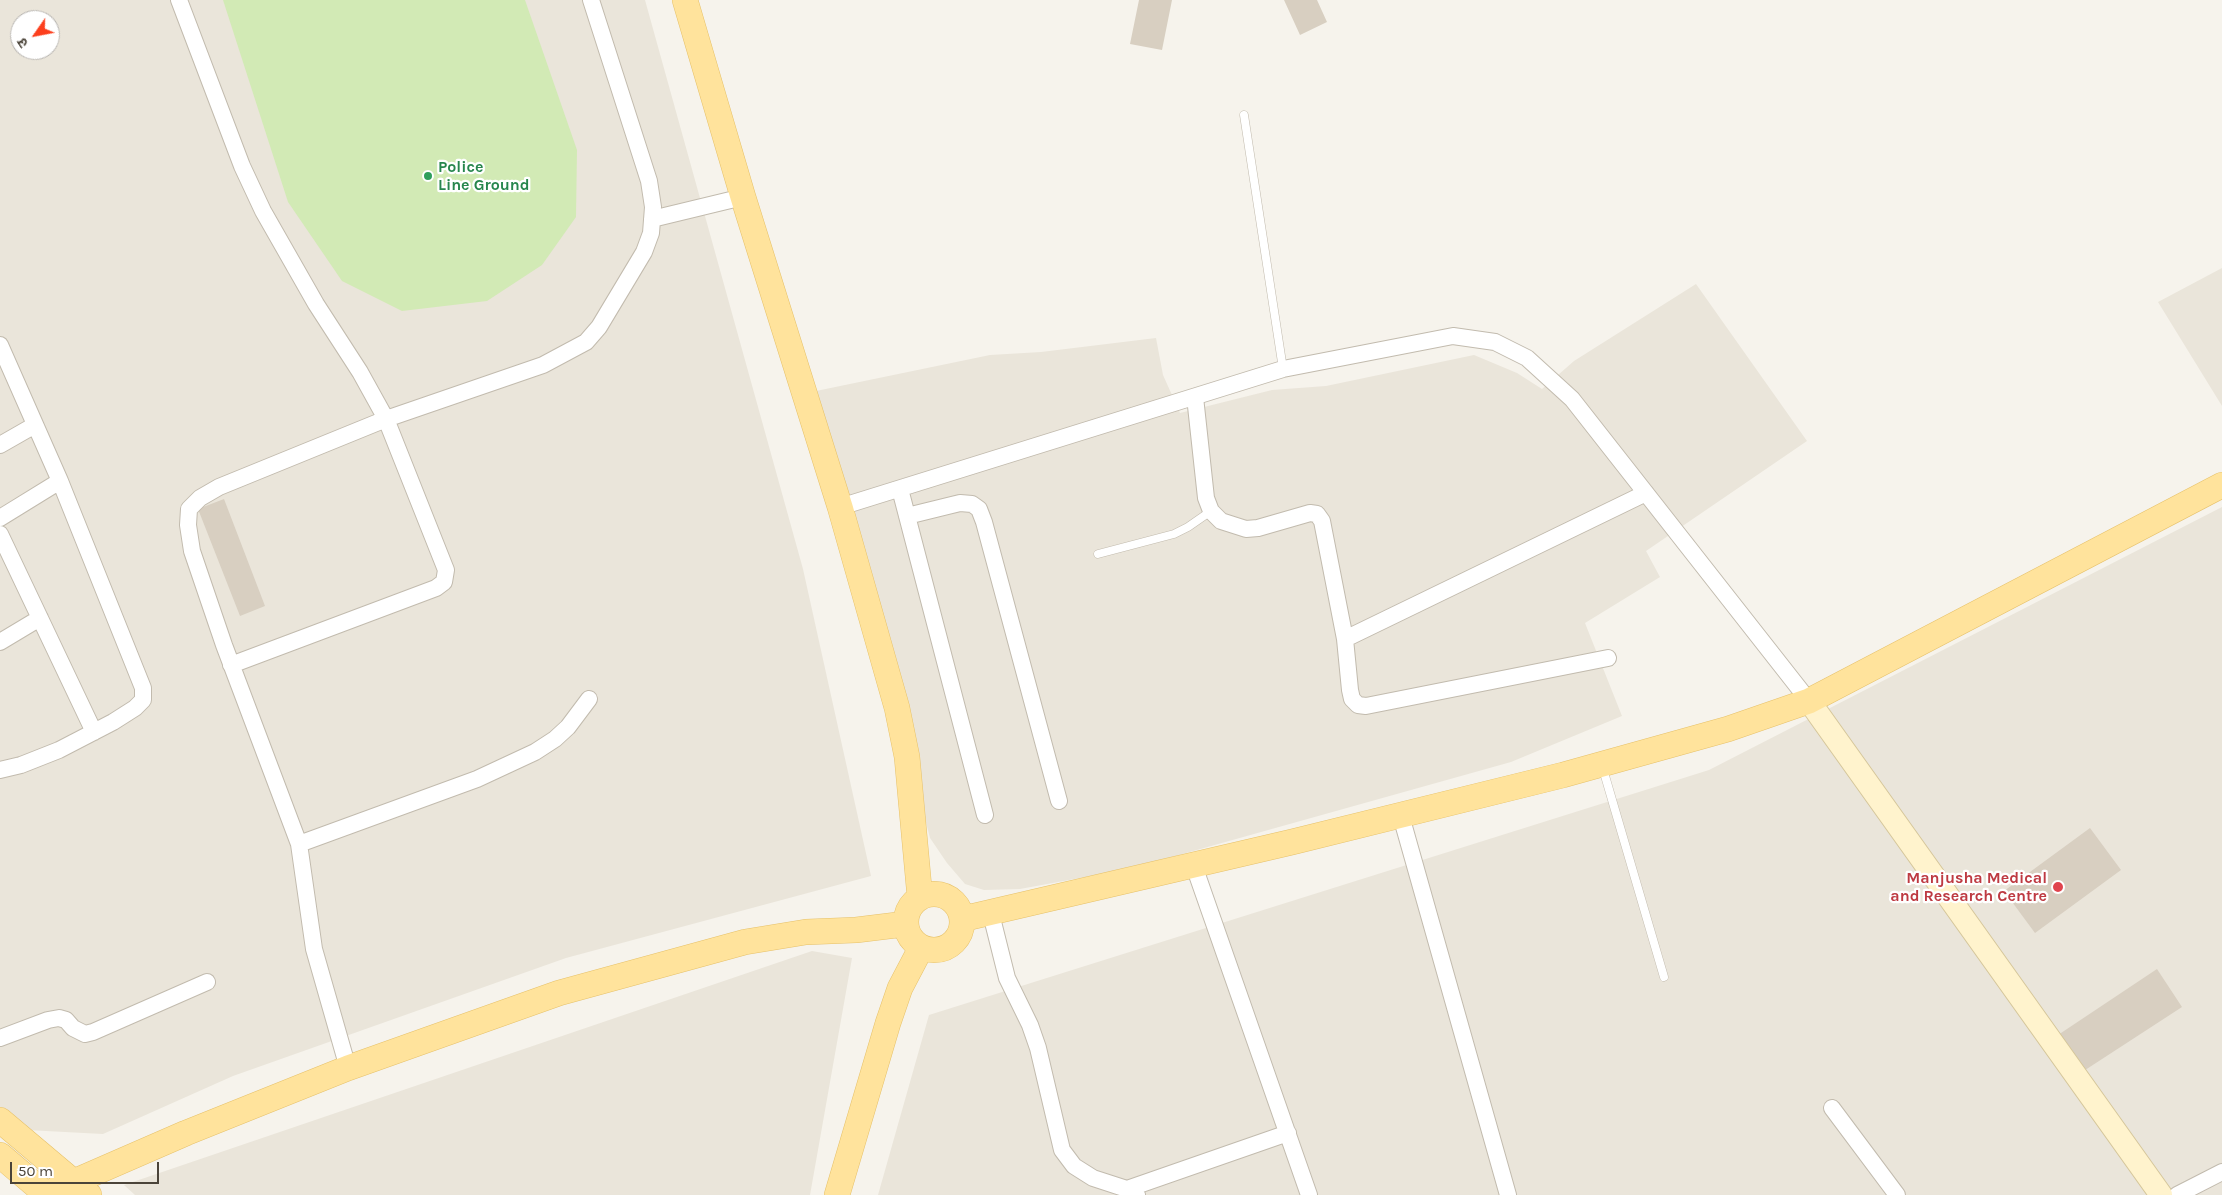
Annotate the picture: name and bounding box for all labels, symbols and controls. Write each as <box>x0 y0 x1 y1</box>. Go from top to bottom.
north arrow <box>10 10 60 60</box>
text: उ <box>13 35 32 51</box>
place label: Police Line Ground <box>438 157 530 195</box>
marker: Police Line Ground <box>422 170 434 182</box>
place label: Manjusha Medical and Research Centre <box>1890 868 2047 906</box>
marker: Manjusha Medical and Research Centre <box>2051 880 2065 894</box>
scale bar <box>12 1152 161 1184</box>
text: 50 m <box>18 1162 53 1180</box>

